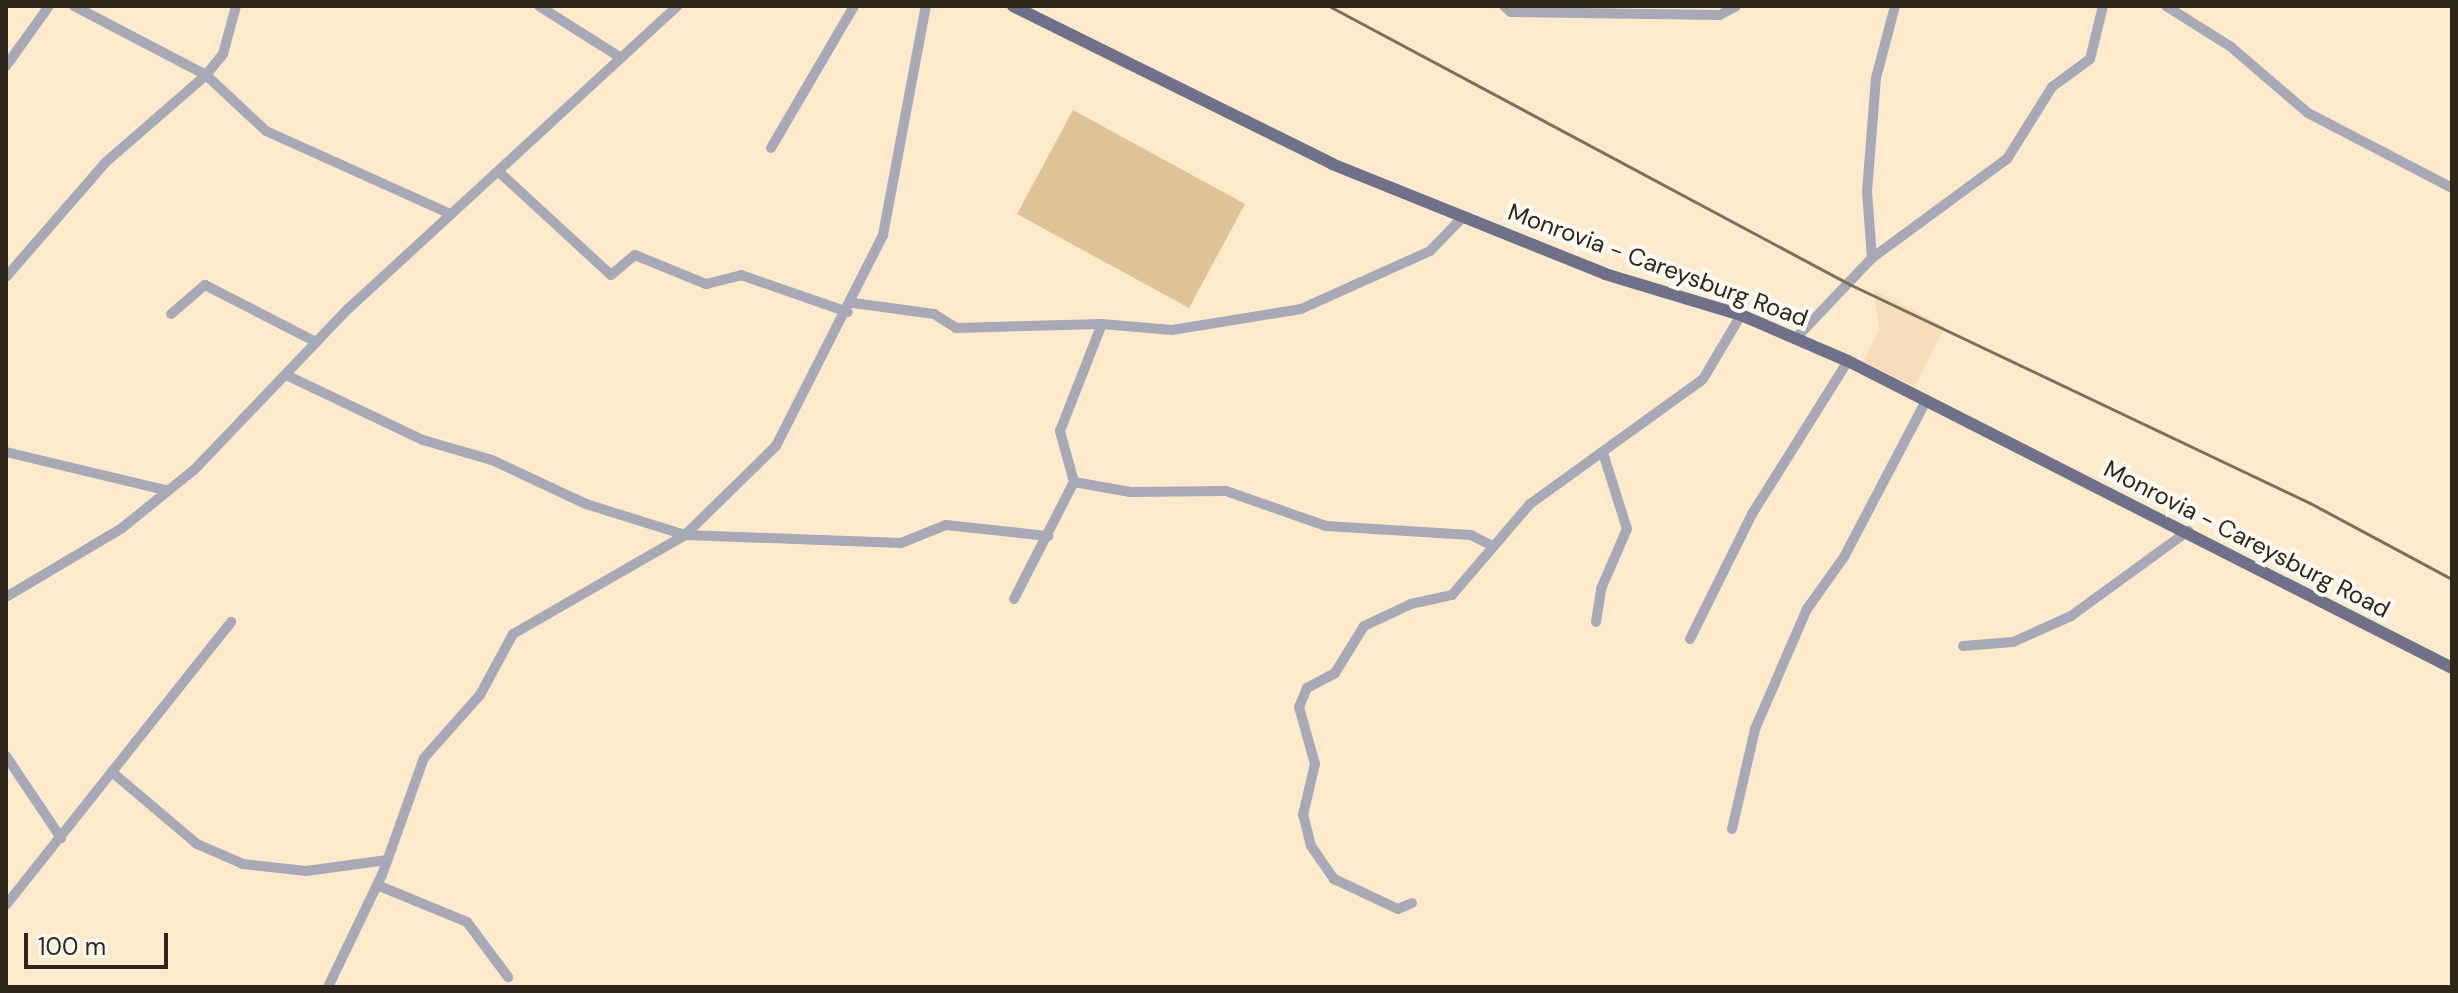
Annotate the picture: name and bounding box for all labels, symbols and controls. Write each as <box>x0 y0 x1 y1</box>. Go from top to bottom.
street label: Monrovia - Careysburg Road <box>1504 197 1812 333</box>
street label: Monrovia - Careysburg Road <box>2099 454 2395 624</box>
scale bar <box>28 917 172 967</box>
text: 100 m <box>38 931 106 962</box>

